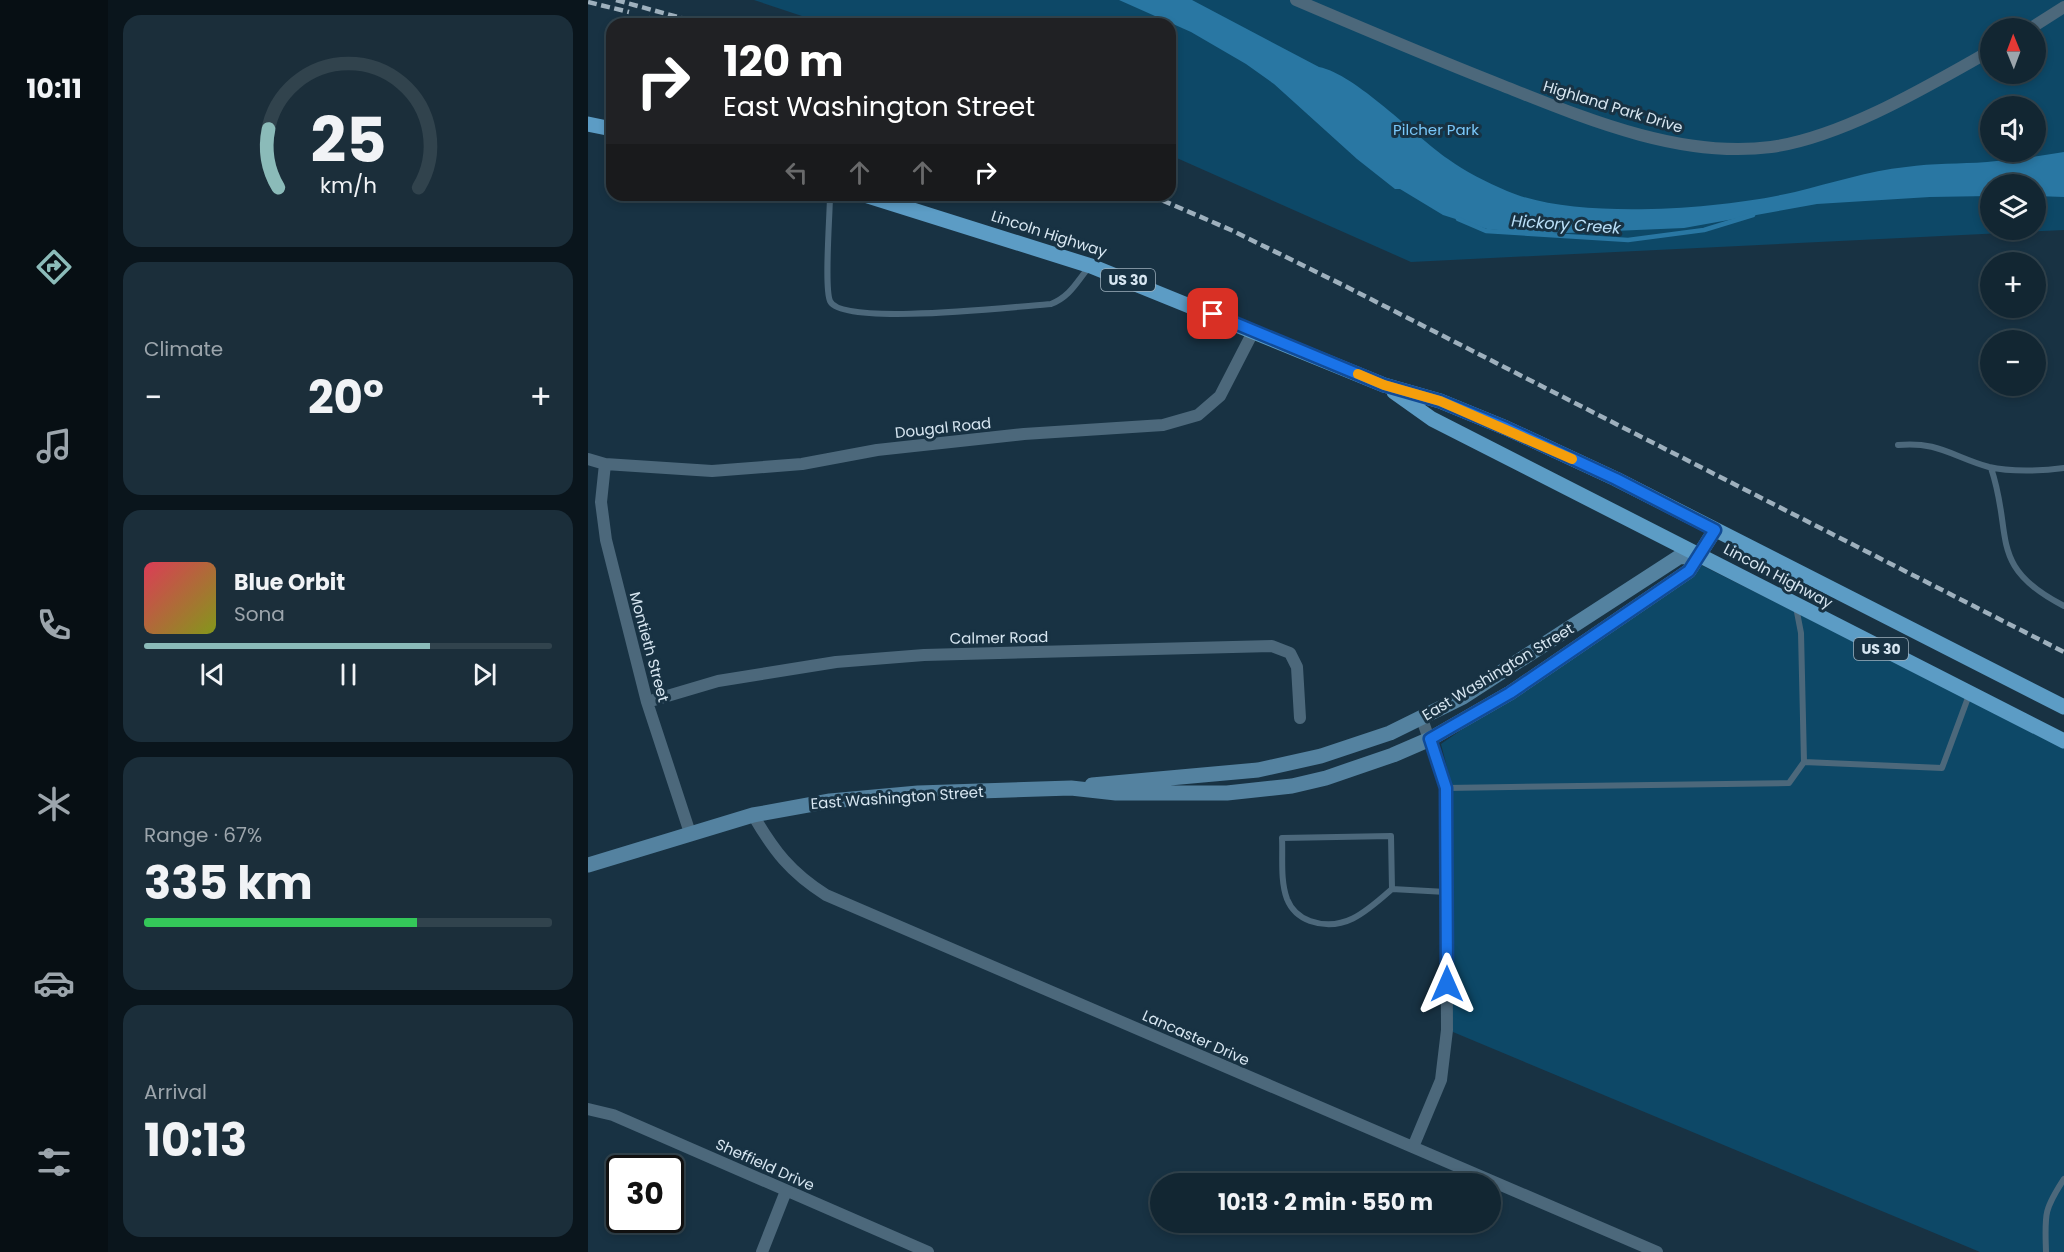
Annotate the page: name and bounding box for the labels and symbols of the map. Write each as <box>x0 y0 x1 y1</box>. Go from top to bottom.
north arrow <box>1980 18 2046 84</box>
street label: Highland Park Drive <box>1541 75 1686 138</box>
park label: Pilcher Park <box>1393 119 1479 140</box>
street label: Lincoln Highway <box>989 205 1110 262</box>
water label: Hickory Creek <box>1511 209 1622 240</box>
road number: US 30 <box>1101 269 1155 291</box>
pin <box>1187 288 1238 339</box>
street label: Dougal Road <box>894 412 992 443</box>
street label: Lincoln Highway <box>1720 538 1837 613</box>
street label: Montieth Street <box>625 589 674 704</box>
street label: East Washington Street <box>1418 618 1577 725</box>
street label: Calmer Road <box>949 626 1049 649</box>
road number: US 30 <box>1854 638 1908 660</box>
street label: East Washington Street <box>810 781 984 814</box>
position arrow <box>1415 952 1479 1016</box>
street label: Lancaster Drive <box>1139 1005 1253 1071</box>
street label: Sheffield Drive <box>713 1133 818 1196</box>
speed limit sign: 30 <box>606 1155 684 1233</box>

